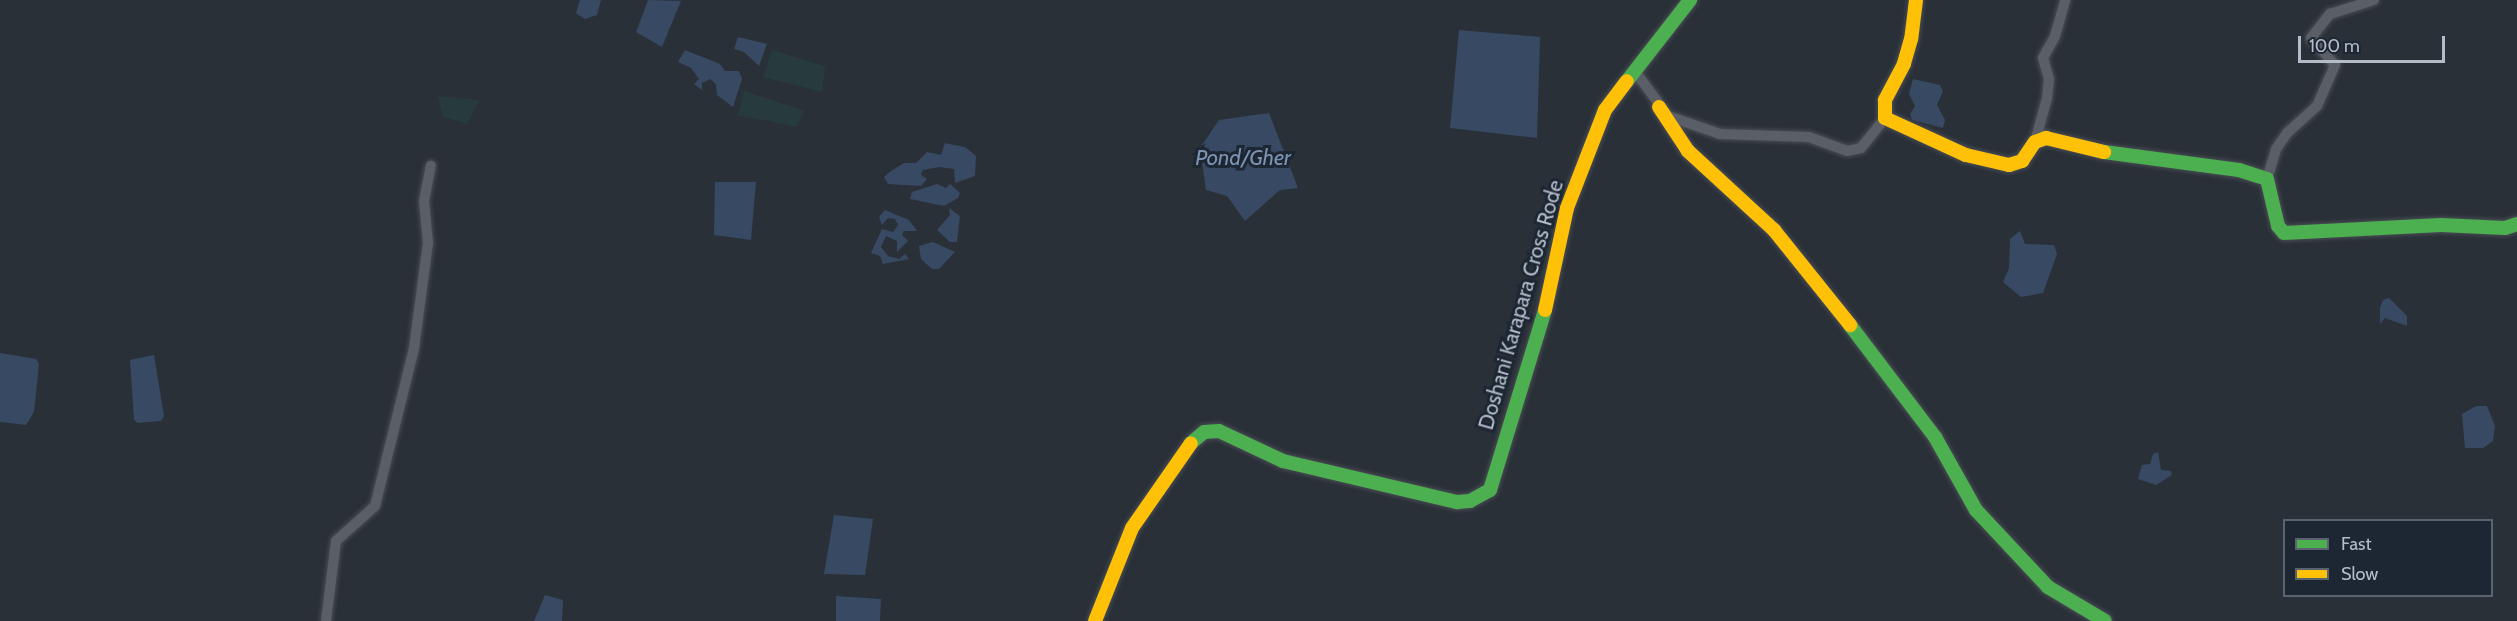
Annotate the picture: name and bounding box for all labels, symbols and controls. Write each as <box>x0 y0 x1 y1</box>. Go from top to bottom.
scale bar <box>2301 24 2448 62</box>
text: 100 m <box>2309 35 2360 57</box>
water label: Pond/Gher <box>1195 145 1291 171</box>
street label: Doshani Karapara Cross Rode <box>1473 177 1569 433</box>
legend <box>2283 519 2493 597</box>
text: Fast <box>2341 533 2372 555</box>
text: Slow <box>2341 563 2378 585</box>

